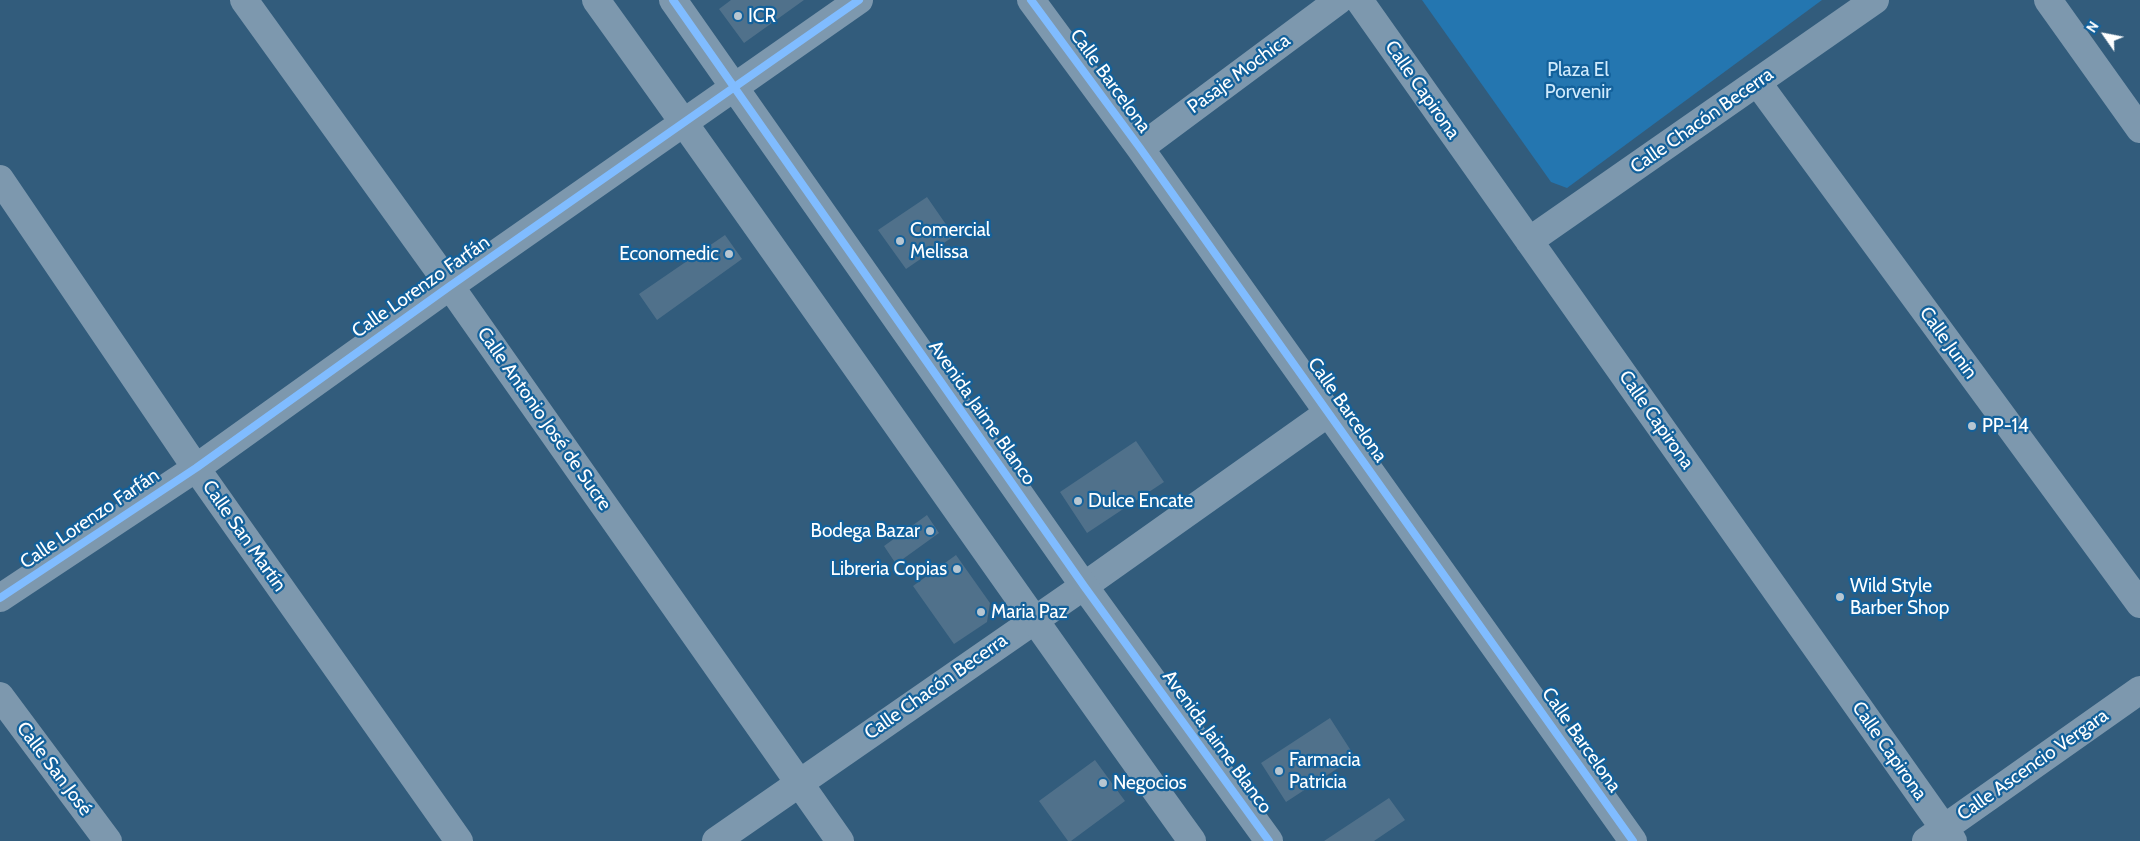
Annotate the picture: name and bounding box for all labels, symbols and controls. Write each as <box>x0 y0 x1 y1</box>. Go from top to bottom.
place label: ICR <box>748 5 776 27</box>
marker: ICR <box>732 10 744 22</box>
north arrow <box>2080 10 2130 60</box>
text: N <box>2082 18 2103 36</box>
street label: Calle Barcelona <box>1065 25 1155 137</box>
street label: Pasaje Mochica <box>1183 29 1295 119</box>
street label: Calle Capirona <box>1380 36 1464 144</box>
park label: Plaza El Porvenir <box>1545 59 1611 103</box>
street label: Calle Chacón Becerra <box>1626 63 1778 179</box>
place label: Comercial Melissa <box>910 219 990 263</box>
street label: Calle Lorenzo Farfán <box>348 231 494 343</box>
marker: Comercial Melissa <box>894 235 906 247</box>
place label: Economedic <box>619 243 719 265</box>
marker: Economedic <box>723 248 735 260</box>
street label: Calle Junin <box>1914 302 1982 384</box>
street label: Calle Antonio José de Sucre <box>472 323 616 515</box>
street label: Avenida Jaime Blanco <box>924 336 1040 490</box>
street label: Calle Barcelona <box>1302 353 1392 467</box>
street label: Calle Capirona <box>1614 366 1698 474</box>
place label: PP-14 <box>1982 415 2029 437</box>
marker: PP-14 <box>1966 420 1978 432</box>
street label: Calle Lorenzo Farfán <box>16 464 164 574</box>
street label: Calle San Martín <box>197 476 291 596</box>
place label: Dulce Encate <box>1088 490 1193 512</box>
marker: Dulce Encate <box>1072 495 1084 507</box>
place label: Bodega Bazar <box>811 520 920 542</box>
marker: Bodega Bazar <box>924 525 936 537</box>
place label: Libreria Copias <box>831 558 947 580</box>
marker: Libreria Copias <box>951 563 963 575</box>
place label: Wild Style Barber Shop <box>1850 575 1949 619</box>
marker: Wild Style Barber Shop <box>1834 591 1846 603</box>
place label: Maria Paz <box>991 601 1068 623</box>
marker: Maria Paz <box>975 606 987 618</box>
street label: Calle Chacón Becerra <box>860 629 1012 745</box>
street label: Avenida Jaime Blanco <box>1157 666 1277 818</box>
street label: Calle Barcelona <box>1536 683 1626 797</box>
street label: Calle Capirona <box>1847 697 1931 805</box>
street label: Calle Ascencio Vergara <box>1953 704 2113 826</box>
street label: Calle San José <box>11 718 97 820</box>
place label: Farmacia Patricia <box>1289 749 1361 793</box>
marker: Farmacia Patricia <box>1273 765 1285 777</box>
place label: Negocios <box>1113 772 1187 794</box>
marker: Negocios <box>1097 777 1109 789</box>

